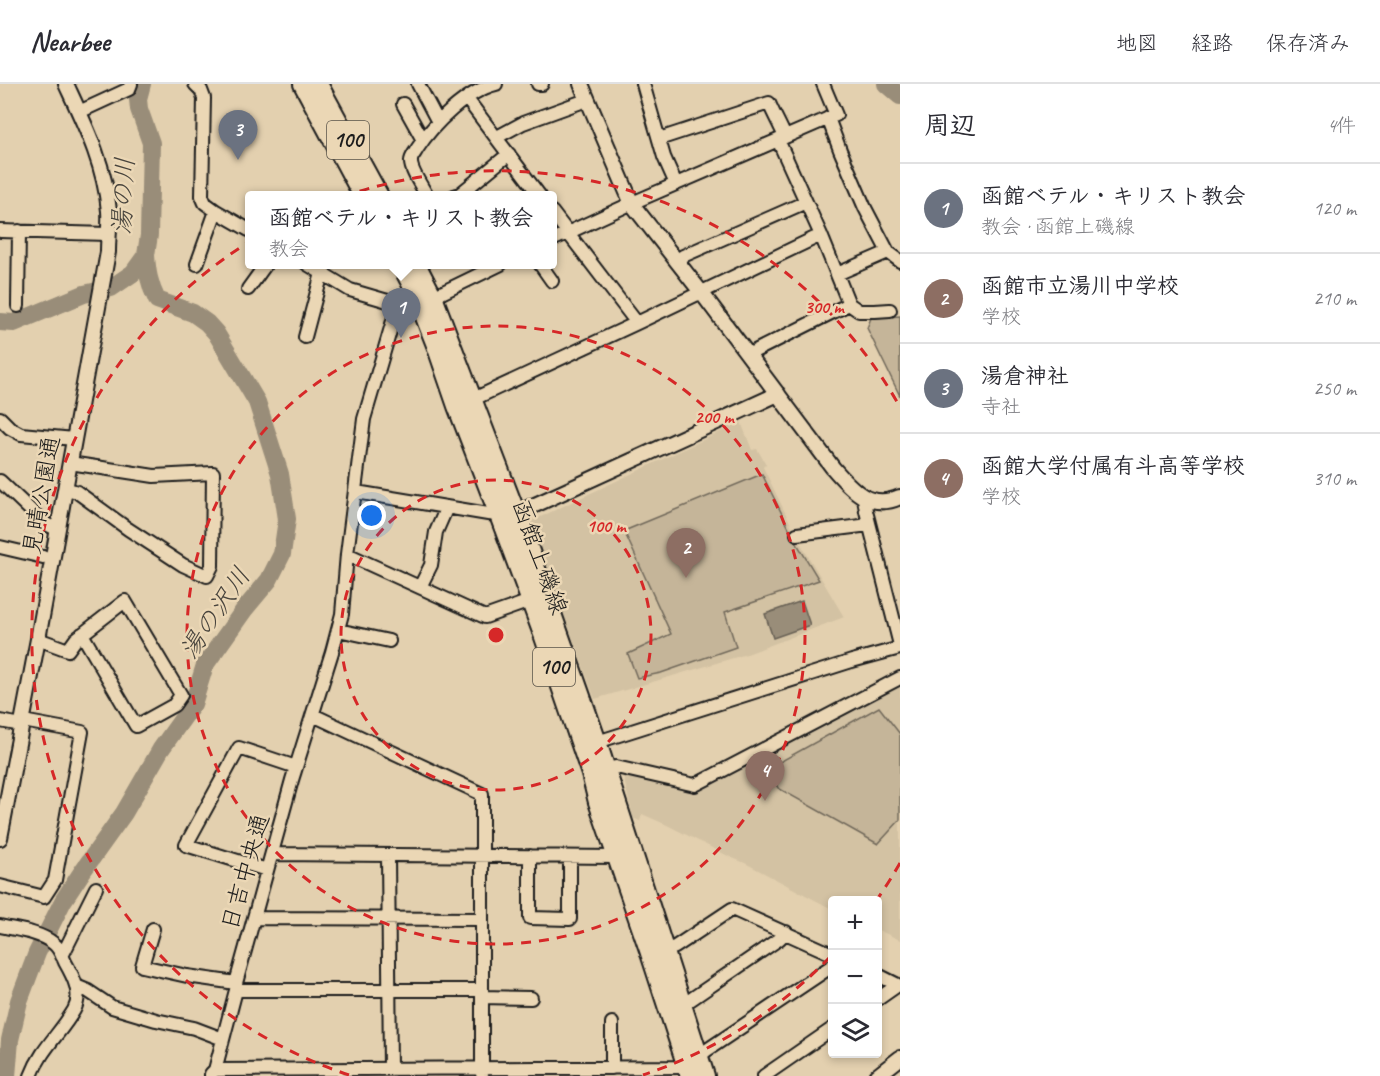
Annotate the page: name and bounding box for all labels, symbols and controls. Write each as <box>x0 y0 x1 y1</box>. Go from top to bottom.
text: Nearbee <box>30 24 110 59</box>
text: 地図 <box>1116 30 1158 56</box>
text: 経路 <box>1191 30 1233 56</box>
text: 保存済み <box>1266 30 1350 56</box>
text: 周辺 <box>924 109 976 142</box>
pin: 3 <box>218 110 258 160</box>
text: 4件 <box>1327 113 1356 138</box>
road number: 100 <box>327 121 369 159</box>
water label: 湯の川 <box>104 156 142 236</box>
text: 函館ベテル・キリスト教会 <box>981 182 1245 210</box>
popup <box>245 191 557 269</box>
text: 1 <box>939 196 948 221</box>
text: 120 m <box>1313 196 1356 221</box>
text: 函館ベテル・キリスト教会 <box>269 204 533 232</box>
text: 教会 · 函館上磯線 <box>981 214 1134 239</box>
text: 教会 <box>269 236 309 261</box>
text: 函館市立湯川中学校 <box>981 272 1179 300</box>
text: 2 <box>939 286 948 311</box>
text: 210 m <box>1313 286 1356 311</box>
pin: 1 <box>382 288 420 338</box>
text: 300 m <box>805 296 845 318</box>
text: 学校 <box>981 304 1021 329</box>
text: 湯倉神社 <box>981 362 1069 390</box>
text: 3 <box>939 376 948 401</box>
text: 250 m <box>1313 376 1356 401</box>
text: 寺社 <box>981 394 1021 419</box>
text: 200 m <box>695 406 735 428</box>
street label: 見晴公園通 <box>16 433 66 557</box>
text: 函館大学付属有斗高等学校 <box>981 452 1245 480</box>
text: 4 <box>939 466 948 491</box>
text: 310 m <box>1313 466 1356 491</box>
text: 学校 <box>981 484 1021 509</box>
street label: 函館上磯線 <box>505 495 575 619</box>
your location <box>357 501 386 530</box>
text: 100 m <box>587 515 627 537</box>
pin: 2 <box>666 528 706 578</box>
water label: 湯の沢川 <box>172 561 258 665</box>
centre of rings <box>486 625 506 645</box>
road number: 100 <box>533 648 575 686</box>
pin: 4 <box>746 752 784 801</box>
street label: 日吉中央通 <box>214 810 276 934</box>
map controls <box>828 896 882 1058</box>
button: + <box>828 896 882 950</box>
button: − <box>828 950 882 1004</box>
button: layers <box>828 1004 882 1058</box>

